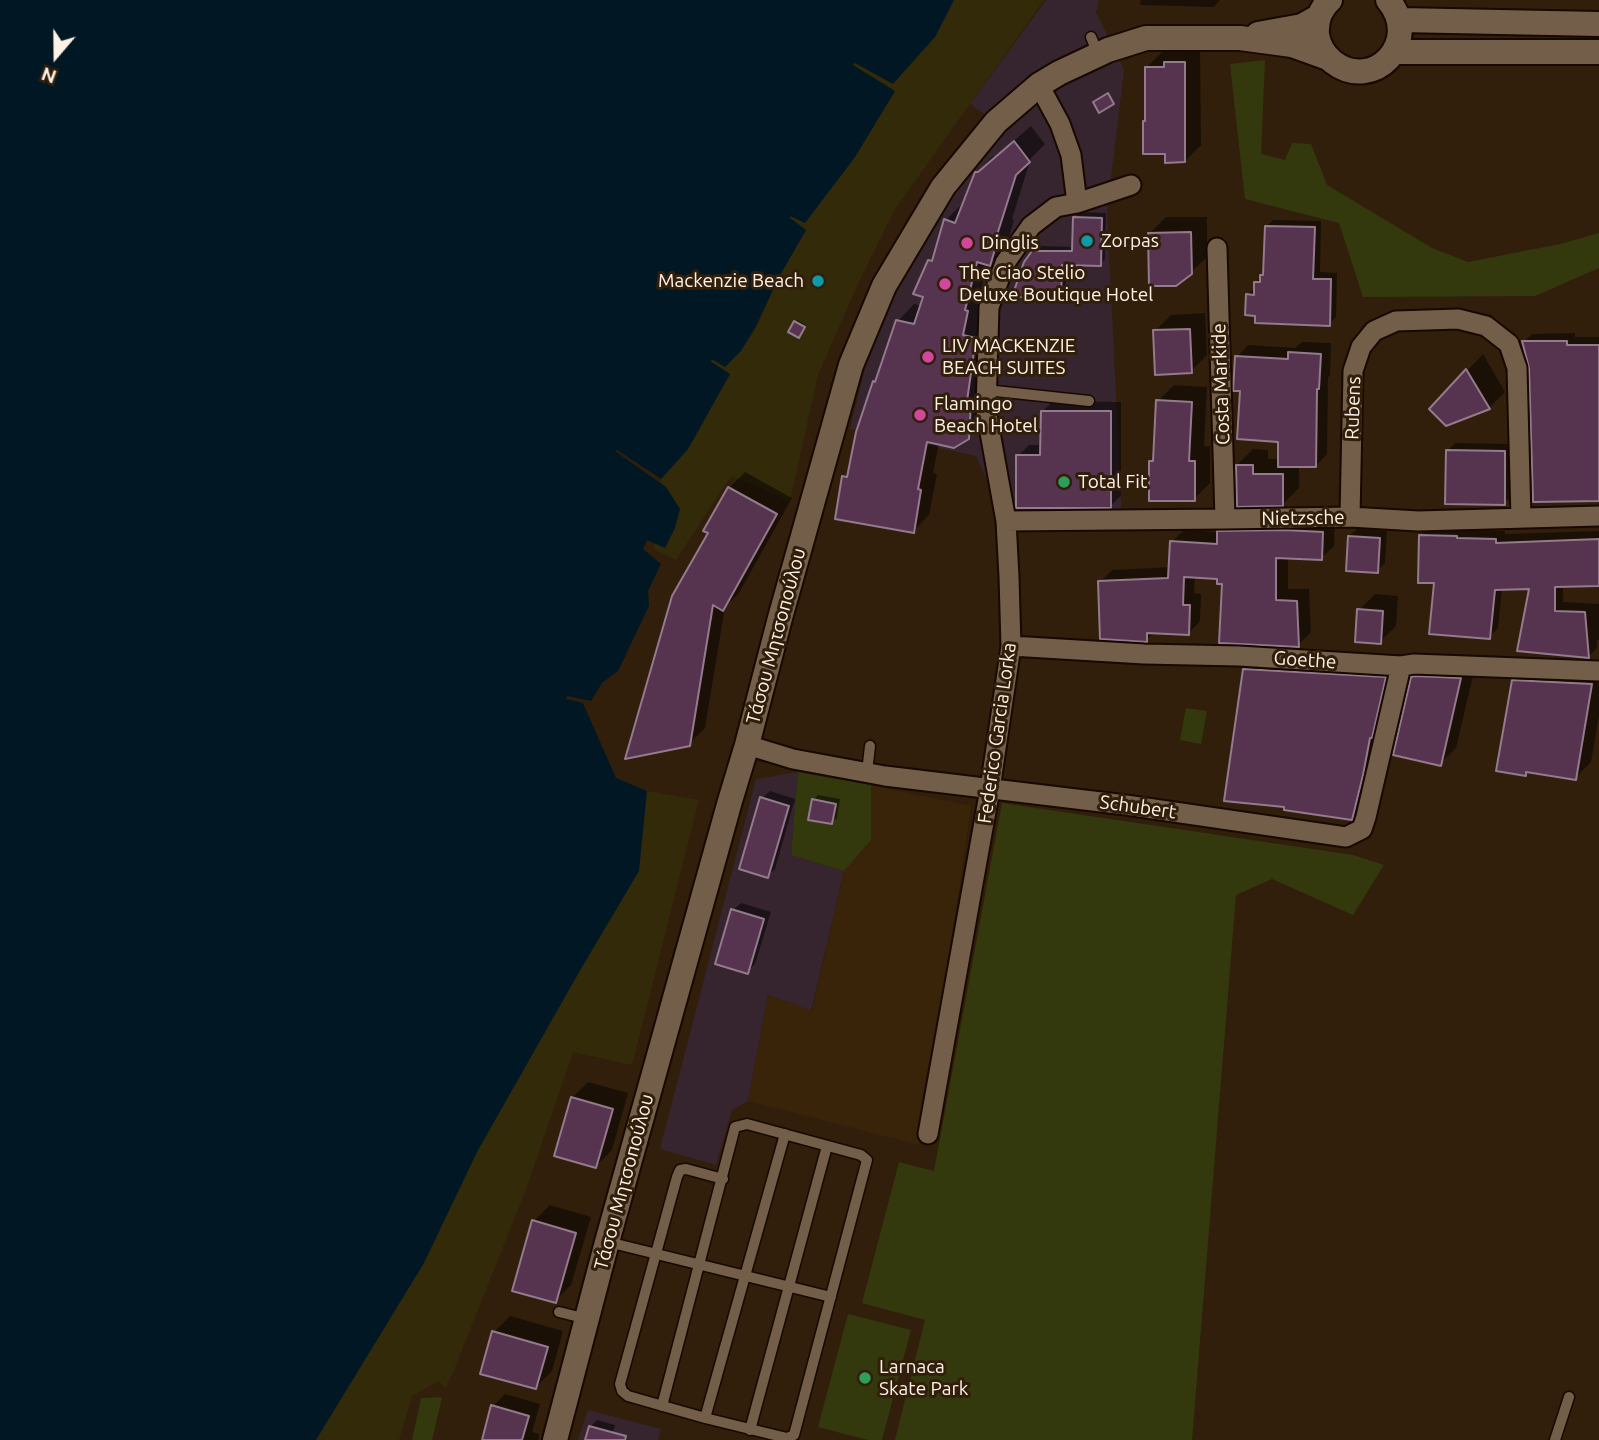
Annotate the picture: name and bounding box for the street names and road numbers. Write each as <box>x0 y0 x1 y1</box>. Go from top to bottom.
street label: Costa Markide <box>1207 323 1235 445</box>
street label: Rubens <box>1341 376 1365 440</box>
street label: Nietzsche <box>1261 506 1345 530</box>
street label: Τάσου Μητσοπούλου <box>741 545 811 727</box>
street label: Federico Garcia Lorka <box>973 641 1021 825</box>
street label: Goethe <box>1273 646 1337 674</box>
street label: Schubert <box>1098 790 1178 824</box>
street label: Τάσου Μητσοπούλου <box>589 1091 659 1273</box>

